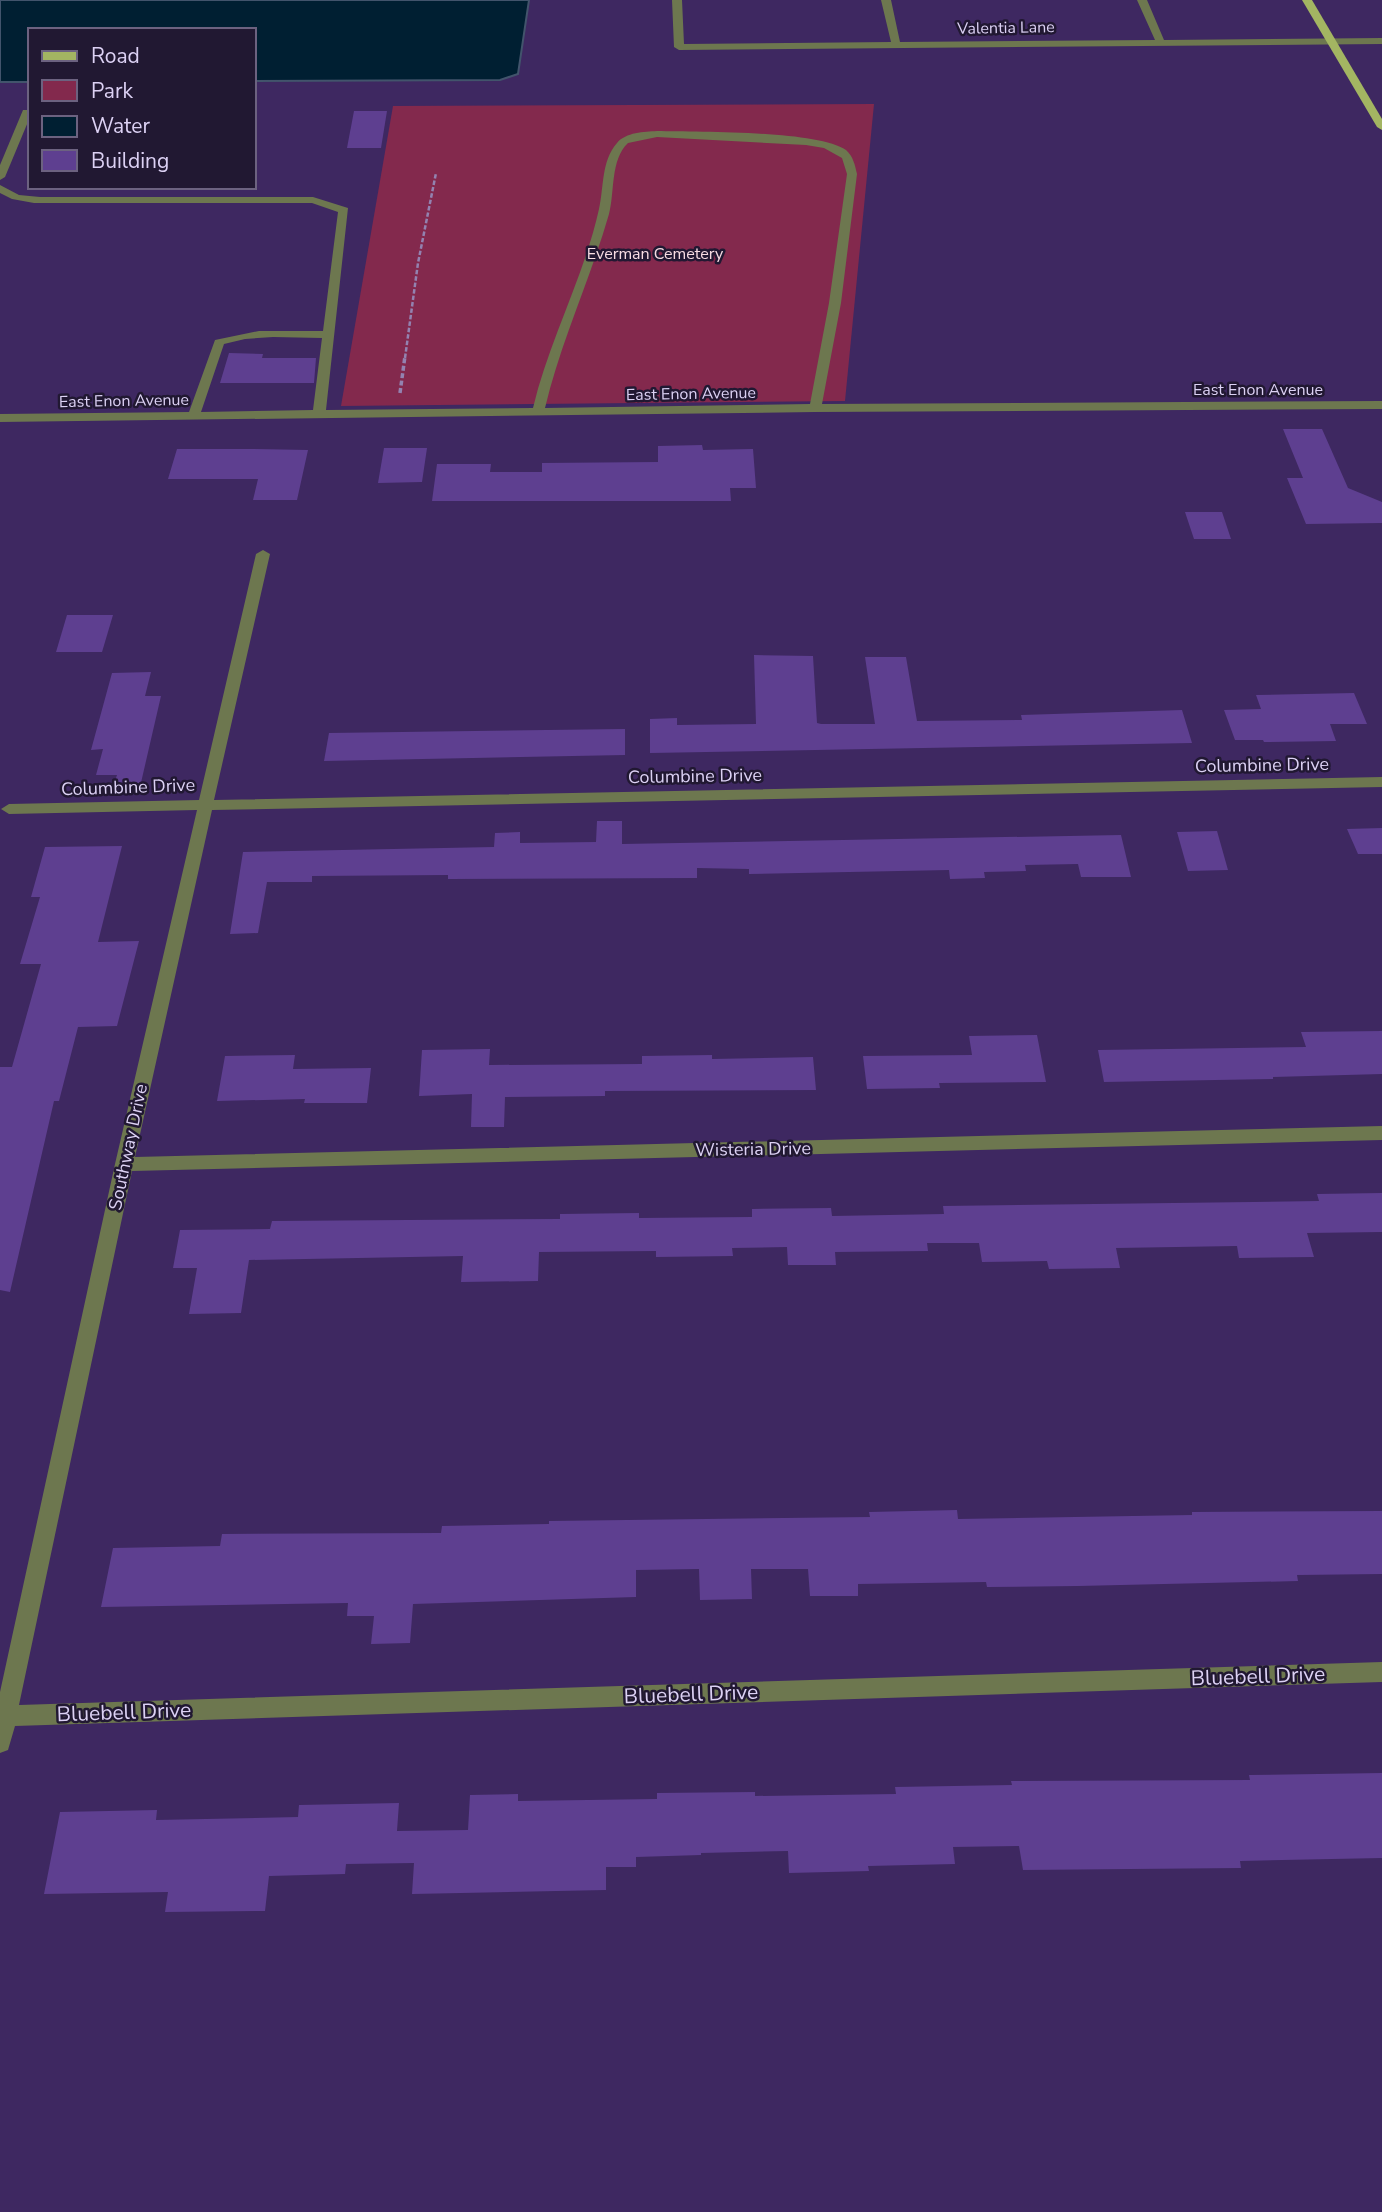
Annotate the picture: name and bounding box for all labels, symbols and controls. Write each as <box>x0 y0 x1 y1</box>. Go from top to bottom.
street label: Valentia Lane <box>956 16 1055 40</box>
legend <box>28 28 256 189</box>
text: Road <box>91 42 140 70</box>
text: Park <box>91 77 133 105</box>
text: Water <box>91 112 150 140</box>
text: Building <box>91 147 169 175</box>
park label: Everman Cemetery <box>587 243 724 265</box>
street label: East Enon Avenue <box>1193 379 1323 401</box>
street label: East Enon Avenue <box>626 382 756 406</box>
street label: East Enon Avenue <box>59 389 189 413</box>
street label: Columbine Drive <box>1195 752 1329 778</box>
street label: Columbine Drive <box>628 763 762 789</box>
street label: Columbine Drive <box>61 773 195 801</box>
street label: Southway Drive <box>103 1082 153 1212</box>
street label: Wisteria Drive <box>695 1136 811 1162</box>
street label: Bluebell Drive <box>1190 1660 1326 1692</box>
street label: Bluebell Drive <box>623 1678 759 1710</box>
street label: Bluebell Drive <box>56 1696 192 1728</box>

